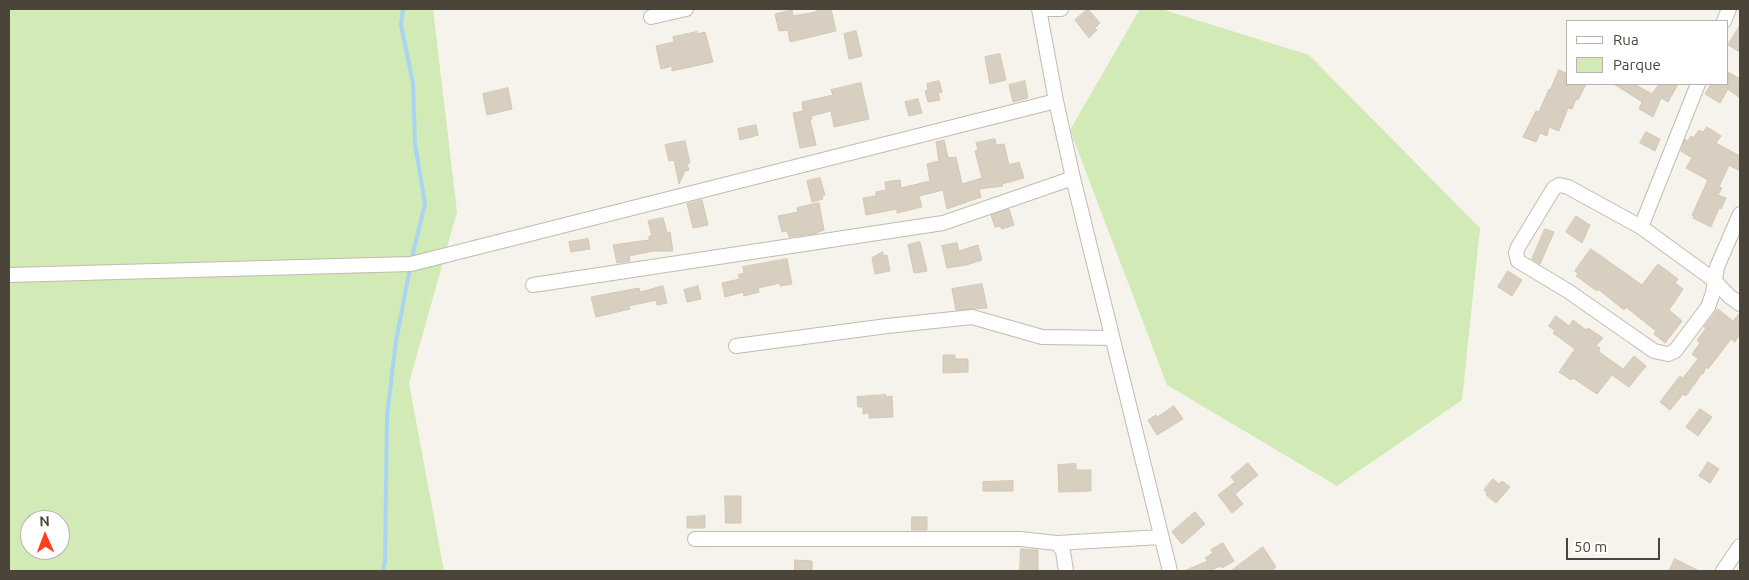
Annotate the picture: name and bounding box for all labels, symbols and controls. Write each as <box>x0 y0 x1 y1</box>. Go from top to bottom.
legend <box>1566 20 1729 85</box>
text: Rua <box>1613 31 1639 48</box>
text: Parque <box>1613 56 1661 73</box>
north arrow <box>20 510 70 560</box>
text: N <box>39 513 50 529</box>
scale bar <box>1569 528 1663 560</box>
text: 50 m <box>1574 538 1607 555</box>

